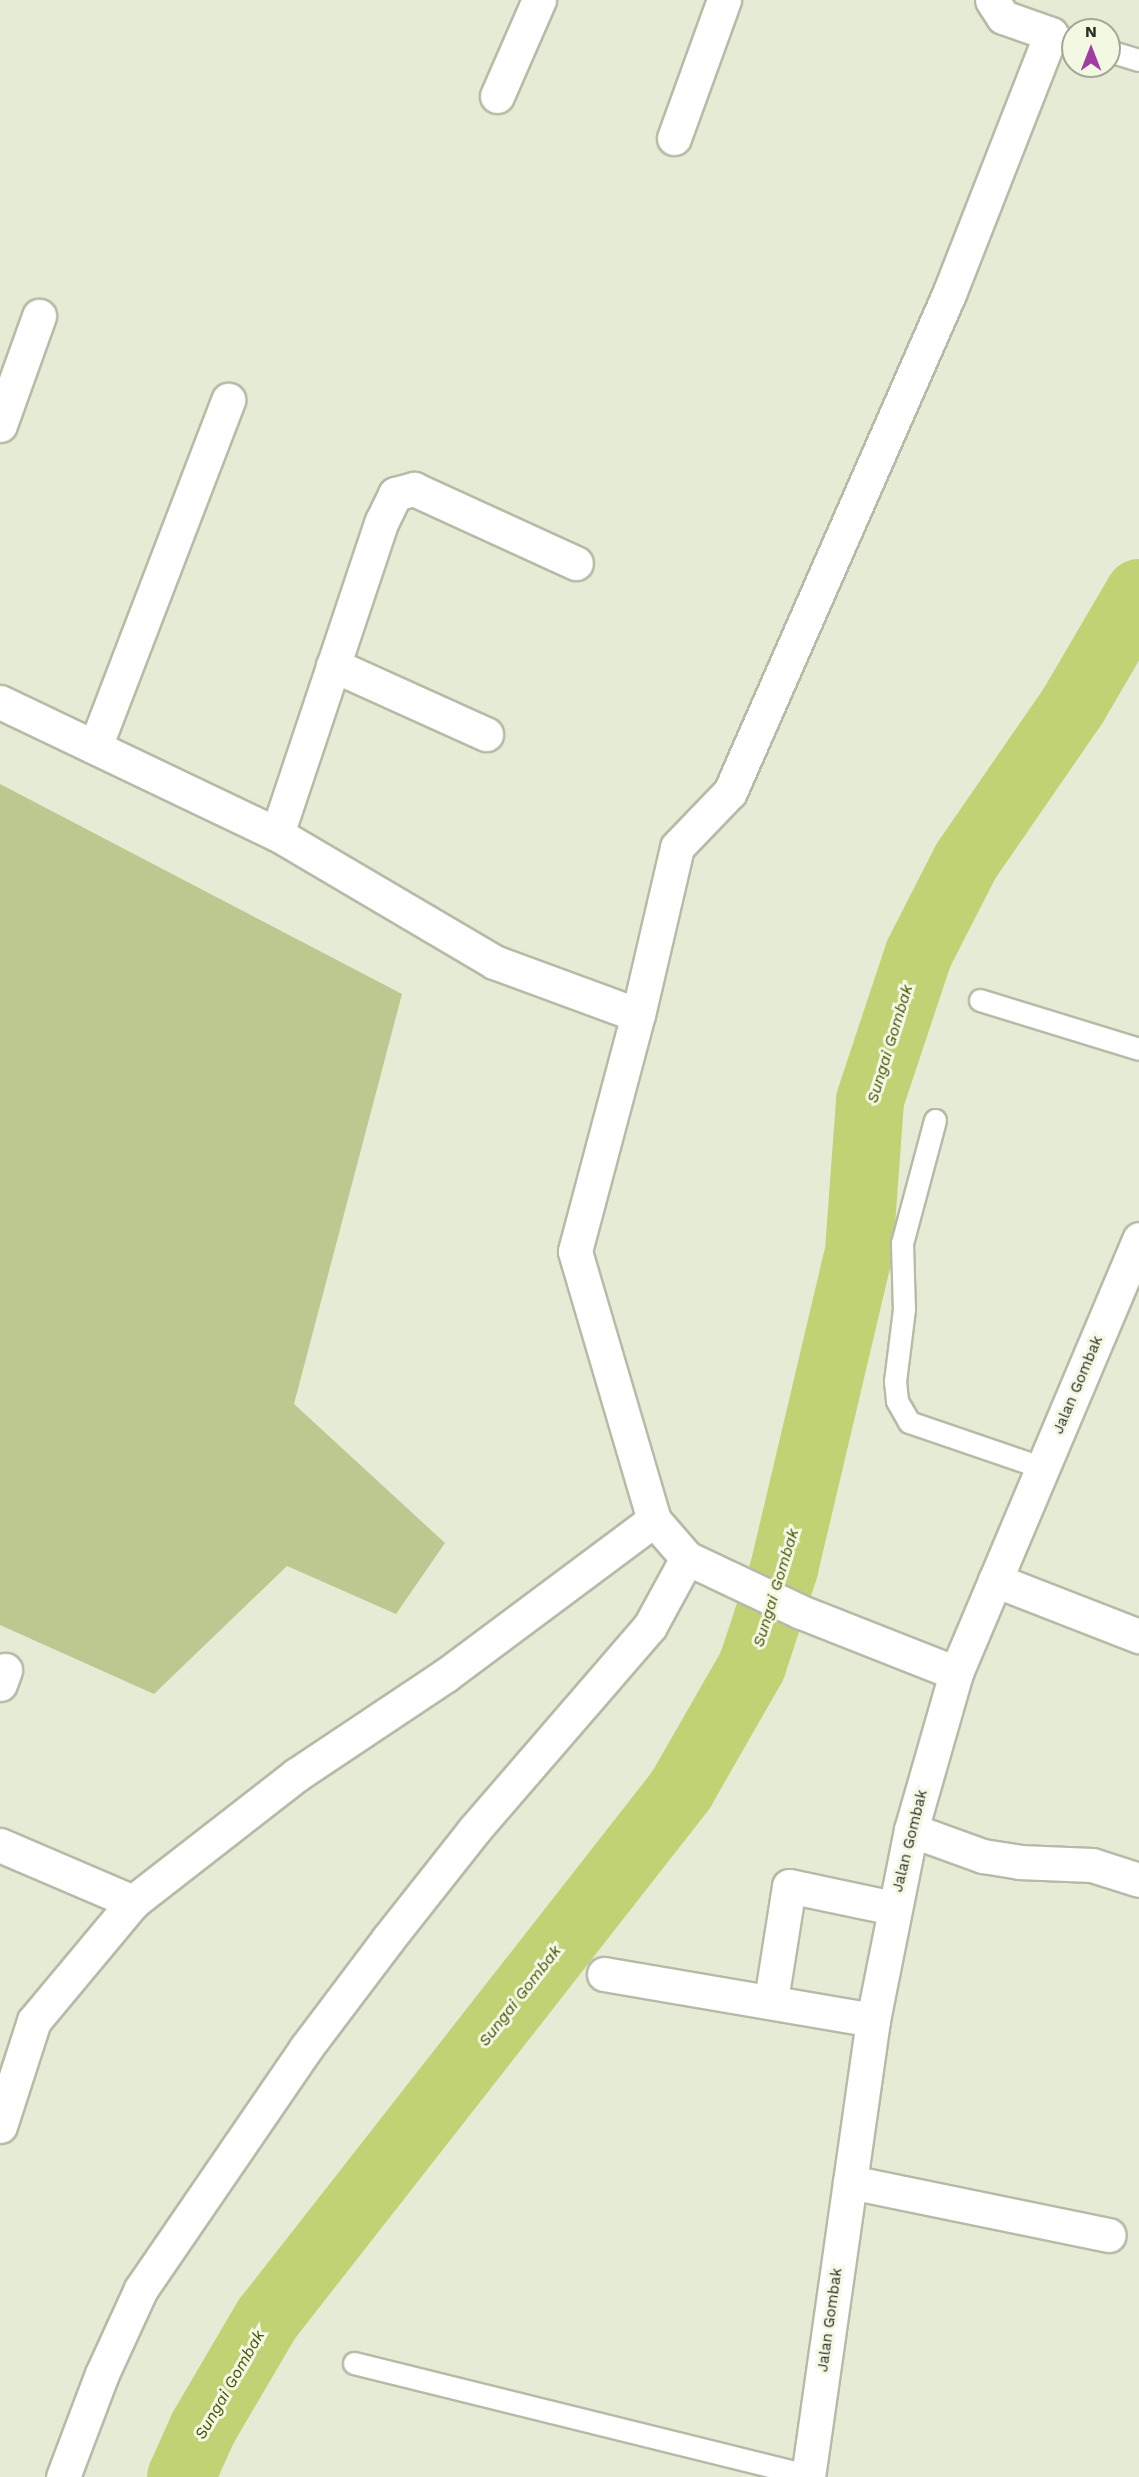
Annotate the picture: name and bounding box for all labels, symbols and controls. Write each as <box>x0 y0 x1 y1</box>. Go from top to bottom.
north arrow <box>1061 18 1121 78</box>
text: N <box>1085 22 1097 41</box>
water label: Sungai Gombak <box>863 983 917 1105</box>
street label: Jalan Gombak <box>1049 1333 1107 1437</box>
water label: Sungai Gombak <box>749 1527 803 1649</box>
street label: Jalan Gombak <box>889 1788 931 1894</box>
water label: Sungai Gombak <box>475 1942 565 2050</box>
street label: Jalan Gombak <box>814 2267 846 2373</box>
water label: Sungai Gombak <box>191 2327 269 2443</box>

